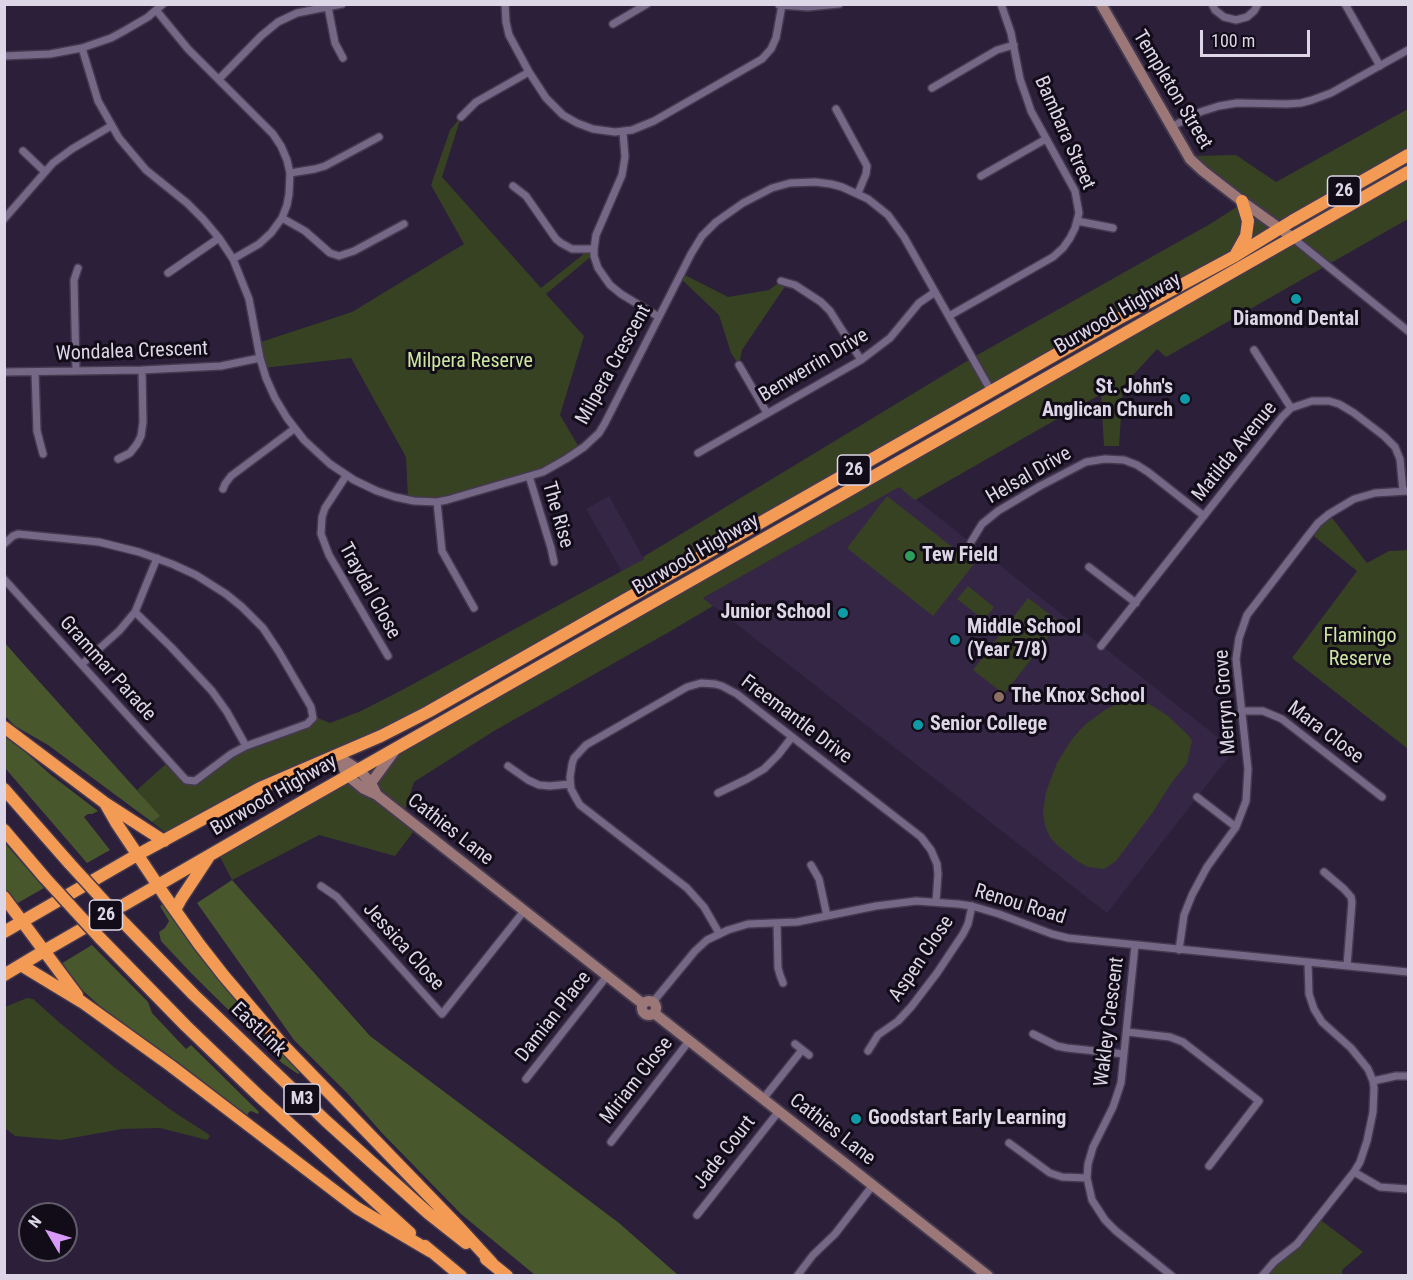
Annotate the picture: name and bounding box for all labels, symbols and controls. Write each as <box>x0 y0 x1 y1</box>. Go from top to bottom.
scale bar <box>1203 18 1312 56</box>
street label: Templeton Street <box>1127 26 1217 154</box>
text: 100 m <box>1211 30 1255 51</box>
street label: Bambara Street <box>1028 73 1100 193</box>
road number: 26 <box>1328 176 1360 206</box>
street label: Burwood Highway <box>1051 268 1185 360</box>
marker: Diamond Dental <box>1289 292 1303 306</box>
street label: Milpera Crescent <box>571 301 657 429</box>
place label: Diamond Dental <box>1233 308 1359 332</box>
street label: Benwerrin Drive <box>755 324 873 408</box>
street label: Wondalea Crescent <box>55 337 209 367</box>
park label: Milpera Reserve <box>407 350 533 374</box>
place label: St. John's Anglican Church <box>1042 376 1173 423</box>
marker: St. John's Anglican Church <box>1178 392 1192 406</box>
street label: Matilda Avenue <box>1187 397 1283 507</box>
street label: Helsal Drive <box>982 442 1076 510</box>
road number: 26 <box>838 455 870 485</box>
street label: The Rise <box>536 479 578 551</box>
street label: Burwood Highway <box>629 509 763 601</box>
street label: Traydal Close <box>333 539 405 643</box>
place label: Tew Field <box>922 544 998 568</box>
marker: Tew Field <box>903 549 917 563</box>
place label: Junior School <box>721 601 831 625</box>
marker: Junior School <box>836 606 850 620</box>
street label: Grammar Parade <box>54 612 160 726</box>
place label: Middle School (Year 7/8) <box>967 616 1081 663</box>
park label: Flamingo Reserve <box>1323 625 1397 672</box>
marker: Middle School (Year 7/8) <box>948 633 962 647</box>
street label: Merryn Grove <box>1210 649 1242 755</box>
street label: Freemantle Drive <box>736 670 856 770</box>
place label: The Knox School <box>1011 685 1145 709</box>
marker: The Knox School <box>992 690 1006 704</box>
street label: Mara Close <box>1282 697 1368 769</box>
place label: Senior College <box>930 713 1047 737</box>
marker: Senior College <box>911 718 925 732</box>
street label: Burwood Highway <box>207 750 341 842</box>
street label: Cathies Lane <box>402 789 498 871</box>
street label: Renou Road <box>971 880 1069 930</box>
street label: Jessica Close <box>357 898 449 996</box>
road number: 26 <box>90 900 122 930</box>
street label: Aspen Close <box>884 911 960 1007</box>
street label: Wakley Crescent <box>1090 956 1130 1088</box>
street label: Damian Place <box>511 967 597 1067</box>
street label: EastLink <box>225 998 291 1062</box>
street label: Miriam Close <box>596 1033 678 1129</box>
road number: M3 <box>284 1084 320 1114</box>
street label: Cathies Lane <box>784 1089 880 1171</box>
place label: Goodstart Early Learning <box>868 1107 1066 1131</box>
street label: Jade Court <box>689 1111 761 1195</box>
marker: Goodstart Early Learning <box>849 1112 863 1126</box>
north arrow <box>18 1202 78 1262</box>
text: N <box>24 1212 45 1232</box>

